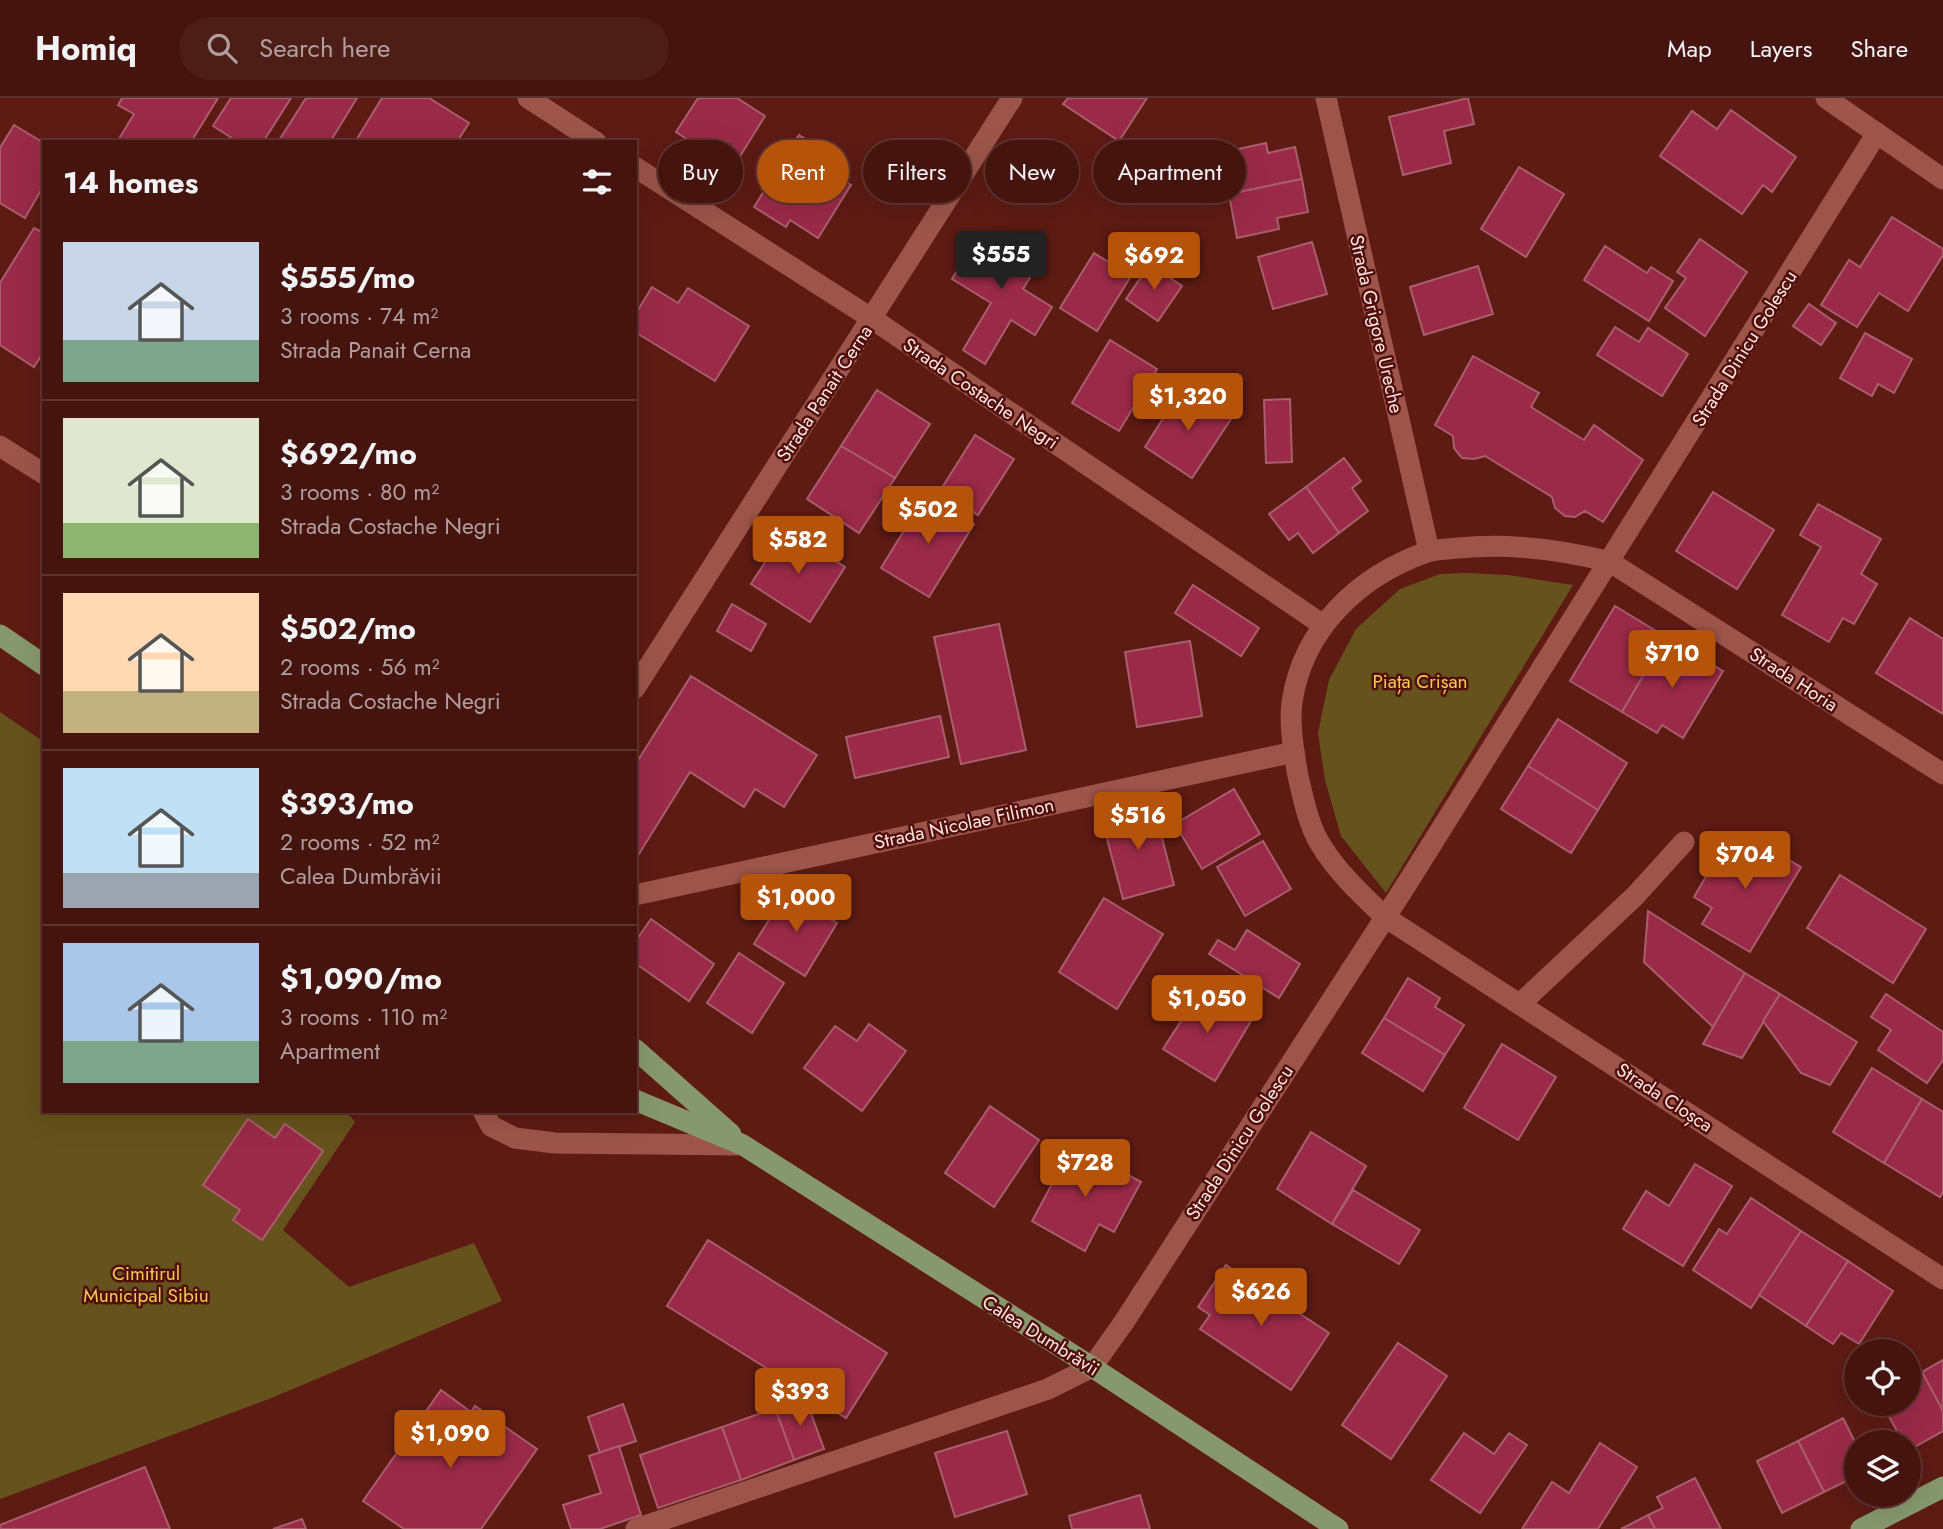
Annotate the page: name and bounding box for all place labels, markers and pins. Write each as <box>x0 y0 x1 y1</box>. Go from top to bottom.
pin: $555 <box>960 232 1042 291</box>
pin: $692 <box>1113 232 1195 292</box>
pin: $1,320 <box>1131 374 1245 433</box>
pin: $502 <box>887 486 969 546</box>
pin: $582 <box>757 517 839 576</box>
pin: $710 <box>1631 630 1713 690</box>
pin: $516 <box>1097 792 1179 852</box>
pin: $704 <box>1704 832 1786 891</box>
pin: $1,000 <box>739 874 853 934</box>
pin: $1,050 <box>1150 976 1264 1035</box>
pin: $728 <box>1044 1140 1126 1199</box>
pin: $626 <box>1220 1268 1302 1328</box>
pin: $393 <box>759 1368 841 1428</box>
pin: $1,090 <box>393 1410 507 1470</box>

